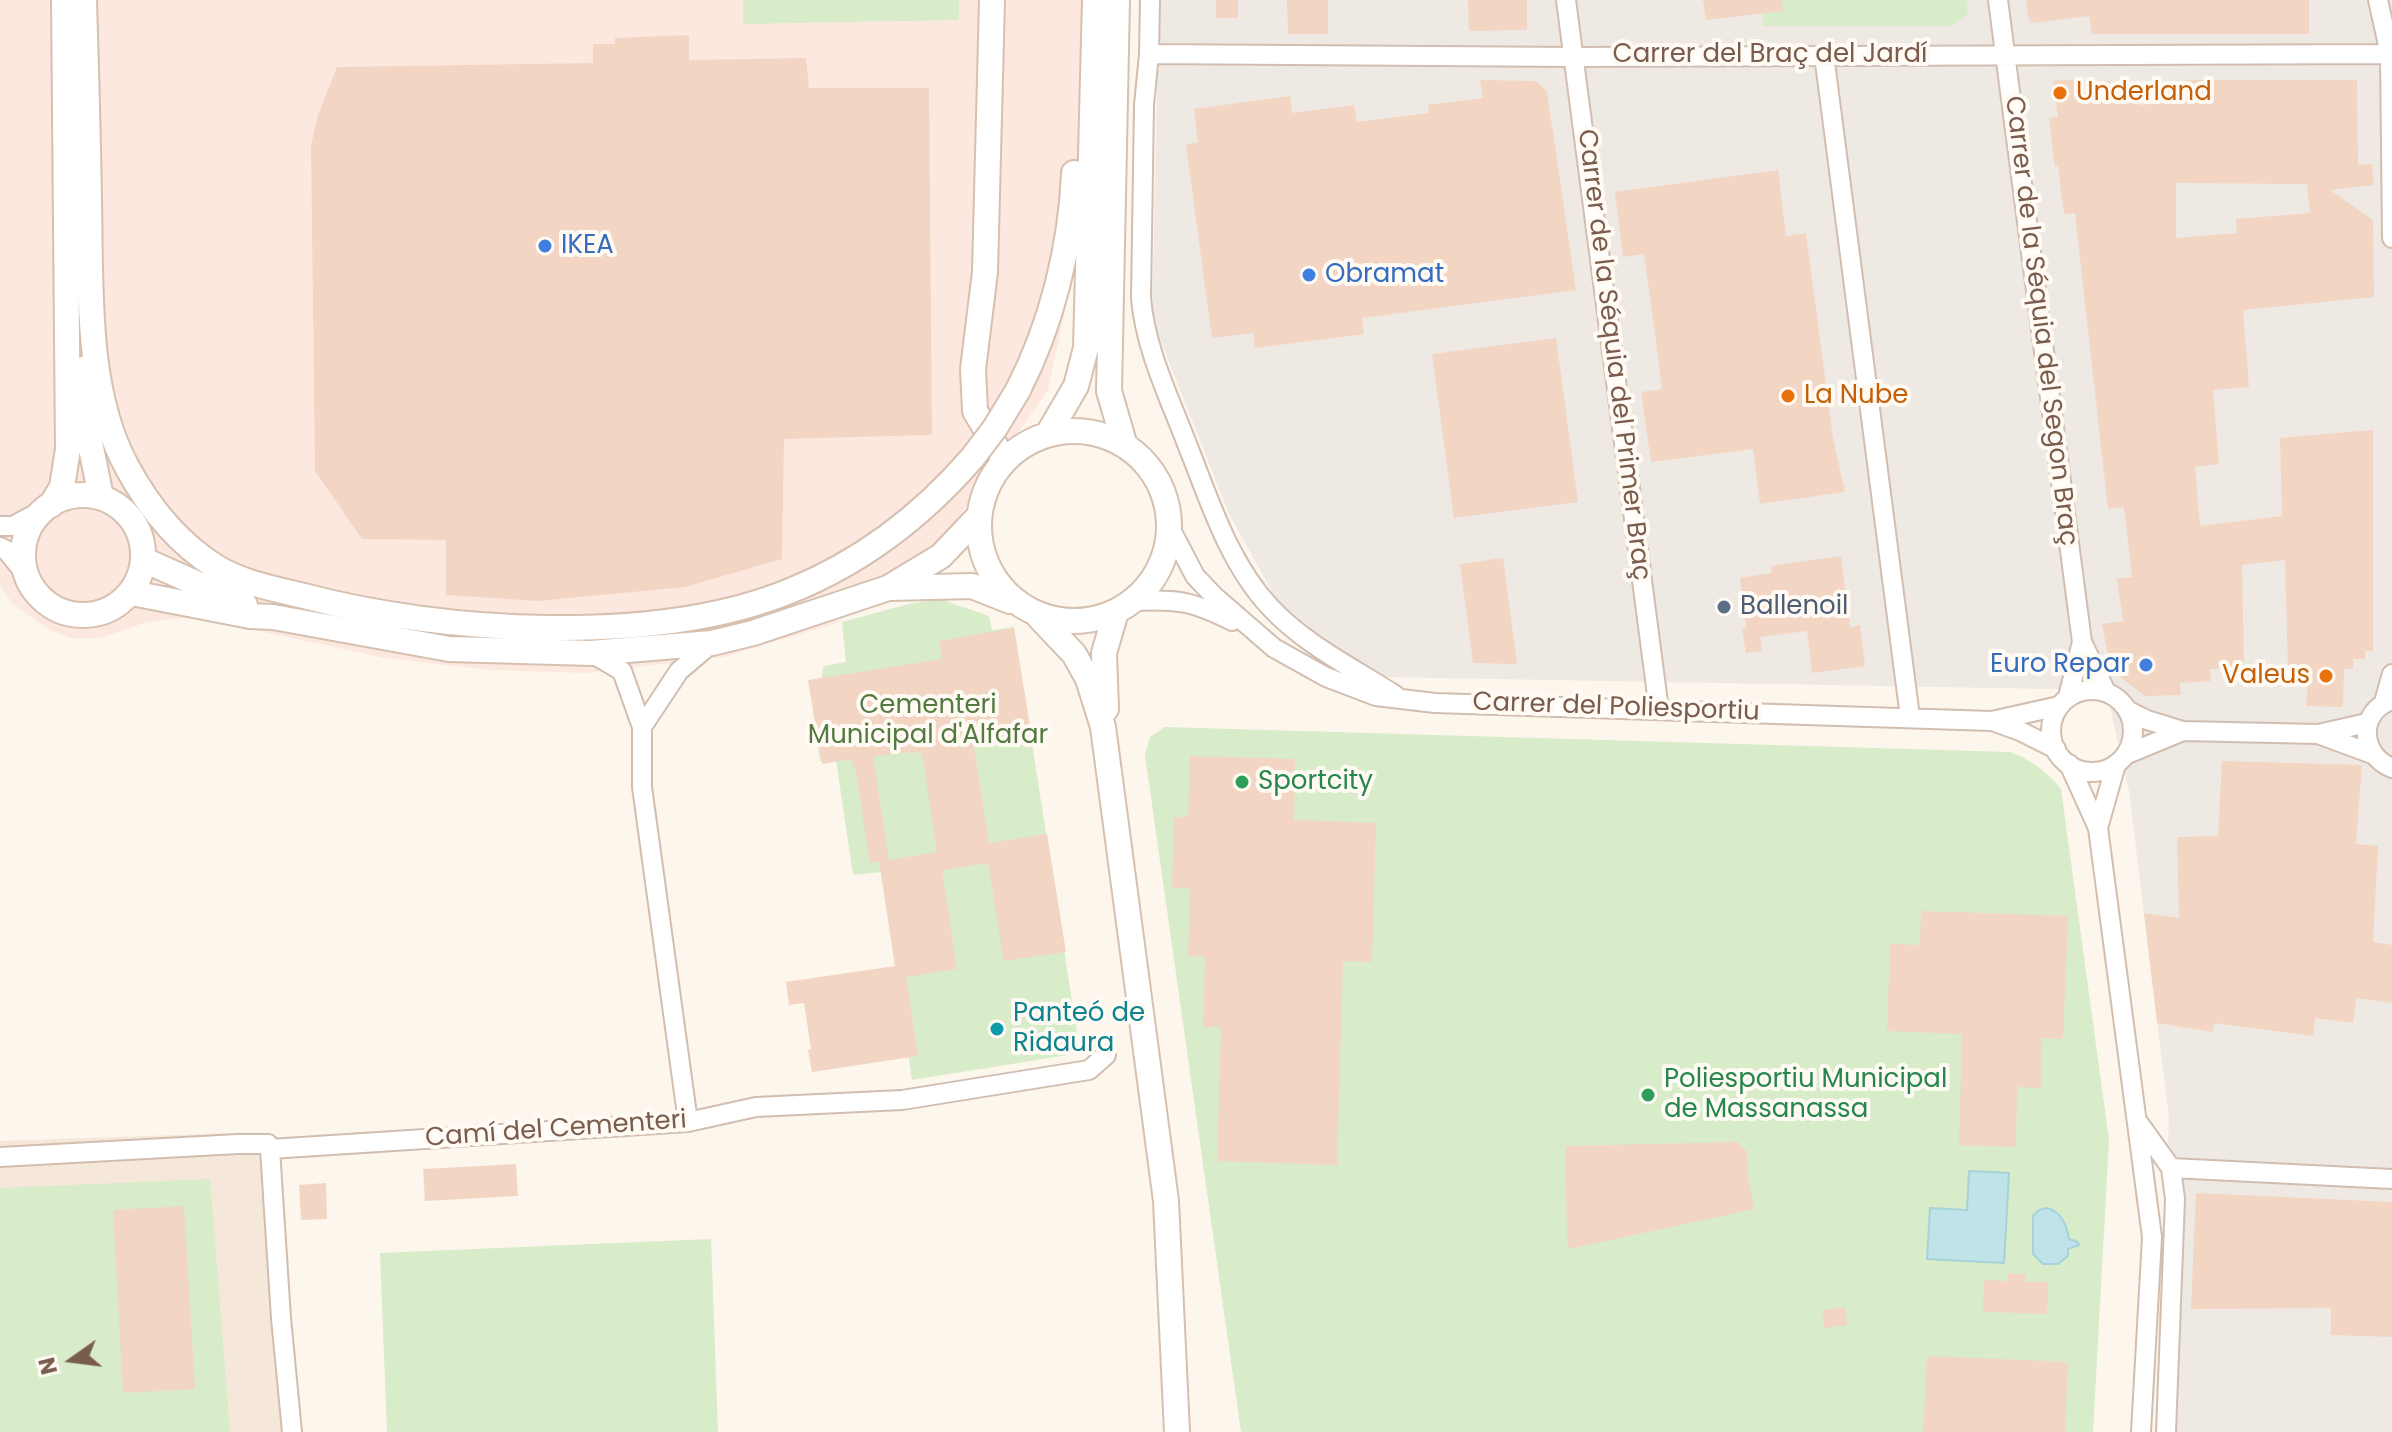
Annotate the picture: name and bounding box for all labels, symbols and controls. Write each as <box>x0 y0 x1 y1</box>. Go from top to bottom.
street label: Carrer del Braç del Jardí <box>1613 39 1927 71</box>
place label: Underland <box>2076 77 2212 109</box>
marker: Underland <box>2051 84 2069 102</box>
street label: Carrer de la Séquia del Segon Braç <box>1997 94 2083 548</box>
street label: Carrer de la Séquia del Primer Braç <box>1570 128 1656 582</box>
place label: IKEA <box>561 230 614 262</box>
marker: IKEA <box>536 237 554 255</box>
place label: Obramat <box>1325 259 1444 291</box>
marker: Obramat <box>1300 266 1318 284</box>
place label: La Nube <box>1804 380 1908 412</box>
marker: La Nube <box>1779 387 1797 405</box>
place label: Ballenoil <box>1740 591 1848 623</box>
marker: Ballenoil <box>1715 598 1733 616</box>
place label: Euro Repar <box>1990 649 2130 681</box>
marker: Euro Repar <box>2137 656 2155 674</box>
place label: Valeus <box>2222 660 2310 692</box>
marker: Valeus <box>2317 667 2335 685</box>
street label: Carrer del Poliesportiu <box>1472 687 1760 729</box>
park label: Cementeri Municipal d'Alfafar <box>808 690 1048 752</box>
place label: Sportcity <box>1258 766 1373 798</box>
marker: Sportcity <box>1233 773 1251 791</box>
place label: Panteó de Ridaura <box>1013 998 1145 1060</box>
marker: Panteó de Ridaura <box>988 1020 1006 1038</box>
place label: Poliesportiu Municipal de Massanassa <box>1664 1064 1947 1126</box>
marker: Poliesportiu Municipal de Massanassa <box>1639 1086 1657 1104</box>
street label: Camí del Cementeri <box>424 1105 688 1155</box>
north arrow <box>32 1320 112 1400</box>
text: N <box>31 1354 65 1378</box>

